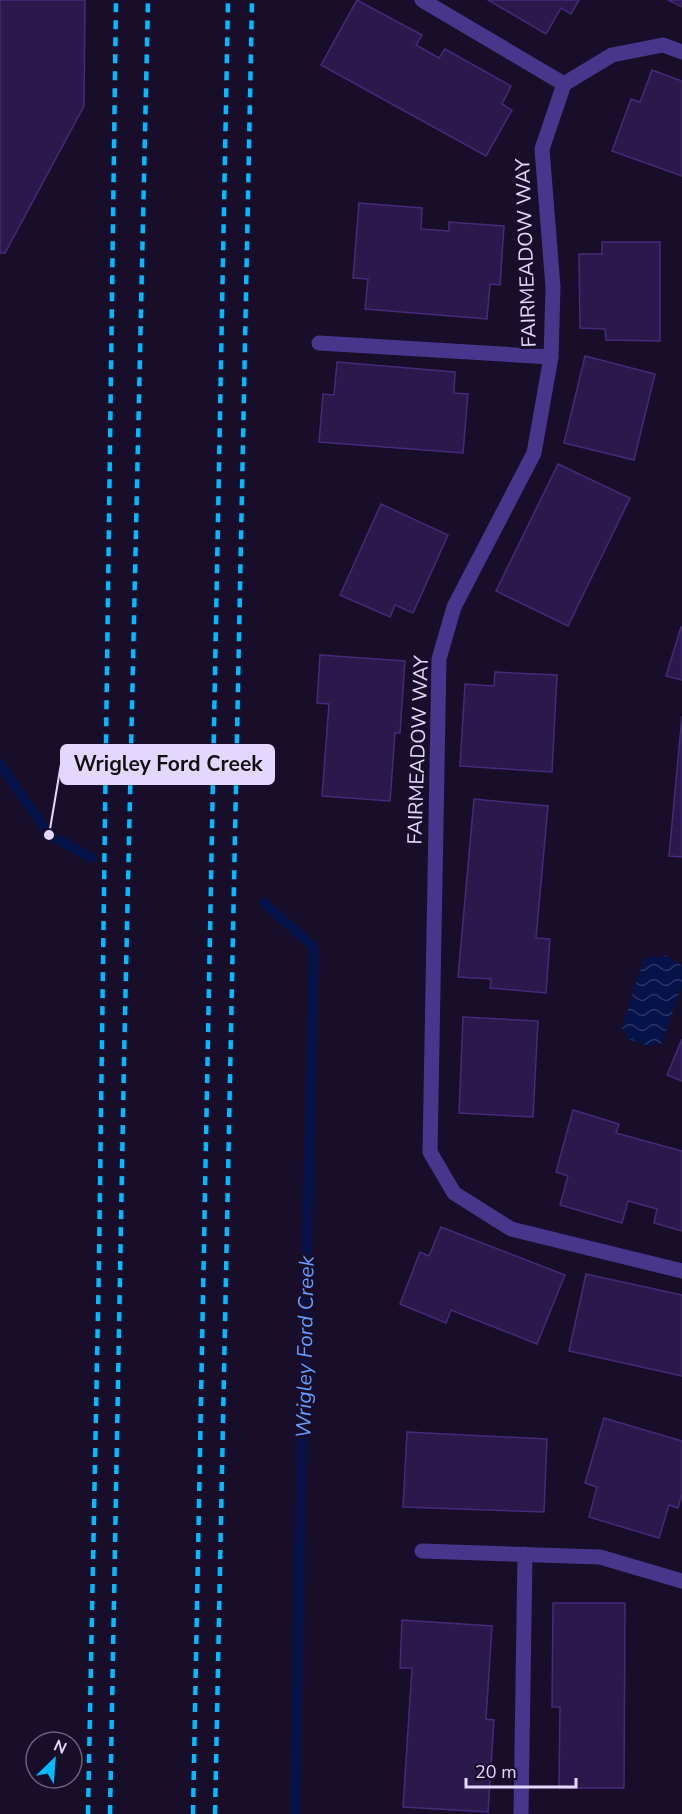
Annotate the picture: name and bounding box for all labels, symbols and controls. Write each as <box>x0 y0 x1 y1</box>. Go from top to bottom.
street label: FAIRMEADOW WAY <box>509 157 543 348</box>
street label: FAIRMEADOW WAY <box>401 654 435 845</box>
callout: Wrigley Ford Creek <box>61 745 274 784</box>
text: Wrigley Ford Creek <box>73 750 263 778</box>
water label: Wrigley Ford Creek <box>289 1255 321 1438</box>
north arrow <box>24 1730 84 1790</box>
text: N <box>50 1735 70 1760</box>
scale bar <box>466 1751 576 1789</box>
text: 20 m <box>475 1760 517 1784</box>

